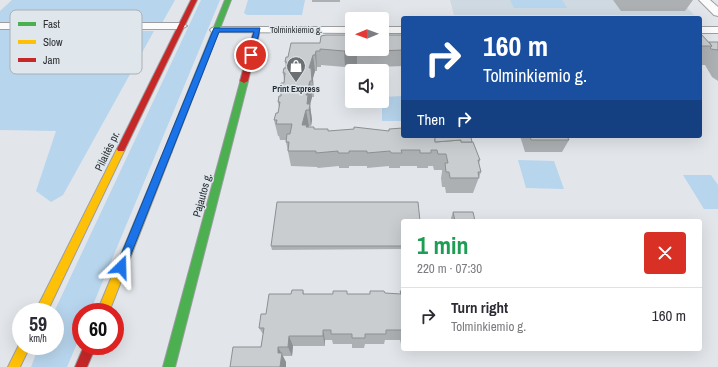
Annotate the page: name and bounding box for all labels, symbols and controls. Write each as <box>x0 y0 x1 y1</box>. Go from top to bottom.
legend <box>10 10 142 74</box>
north arrow <box>345 12 389 56</box>
map controls <box>345 12 389 108</box>
text: Fast <box>43 17 61 31</box>
street label: Tolminkiemio g. <box>270 24 322 36</box>
text: 160 m <box>483 27 548 65</box>
icon: right <box>417 32 469 84</box>
text: Slow <box>43 35 63 49</box>
pin <box>234 38 268 72</box>
icon: arrive <box>240 44 262 66</box>
text: Jam <box>43 53 60 67</box>
shop icon: Print Express <box>285 55 307 83</box>
text: Tolminkiemio g. <box>483 63 587 88</box>
button: sound <box>345 64 389 108</box>
place label: Print Express <box>272 83 320 95</box>
icon: right <box>453 108 475 130</box>
text: Then <box>417 109 445 130</box>
street label: Pilaitės pr. <box>91 129 123 173</box>
street label: Pajautos g. <box>189 171 215 219</box>
text: 1 min <box>417 229 468 261</box>
button: close <box>644 232 686 274</box>
position arrow <box>100 246 142 288</box>
text: 220 m · 07:30 <box>417 260 482 277</box>
text: Turn right <box>451 297 508 318</box>
speed limit sign: 60 <box>72 303 124 355</box>
icon: right <box>417 305 439 327</box>
text: 160 m <box>652 305 686 326</box>
text: 59 <box>29 310 47 337</box>
text: Tolminkiemio g. <box>451 318 526 335</box>
text: km/h <box>29 332 47 345</box>

